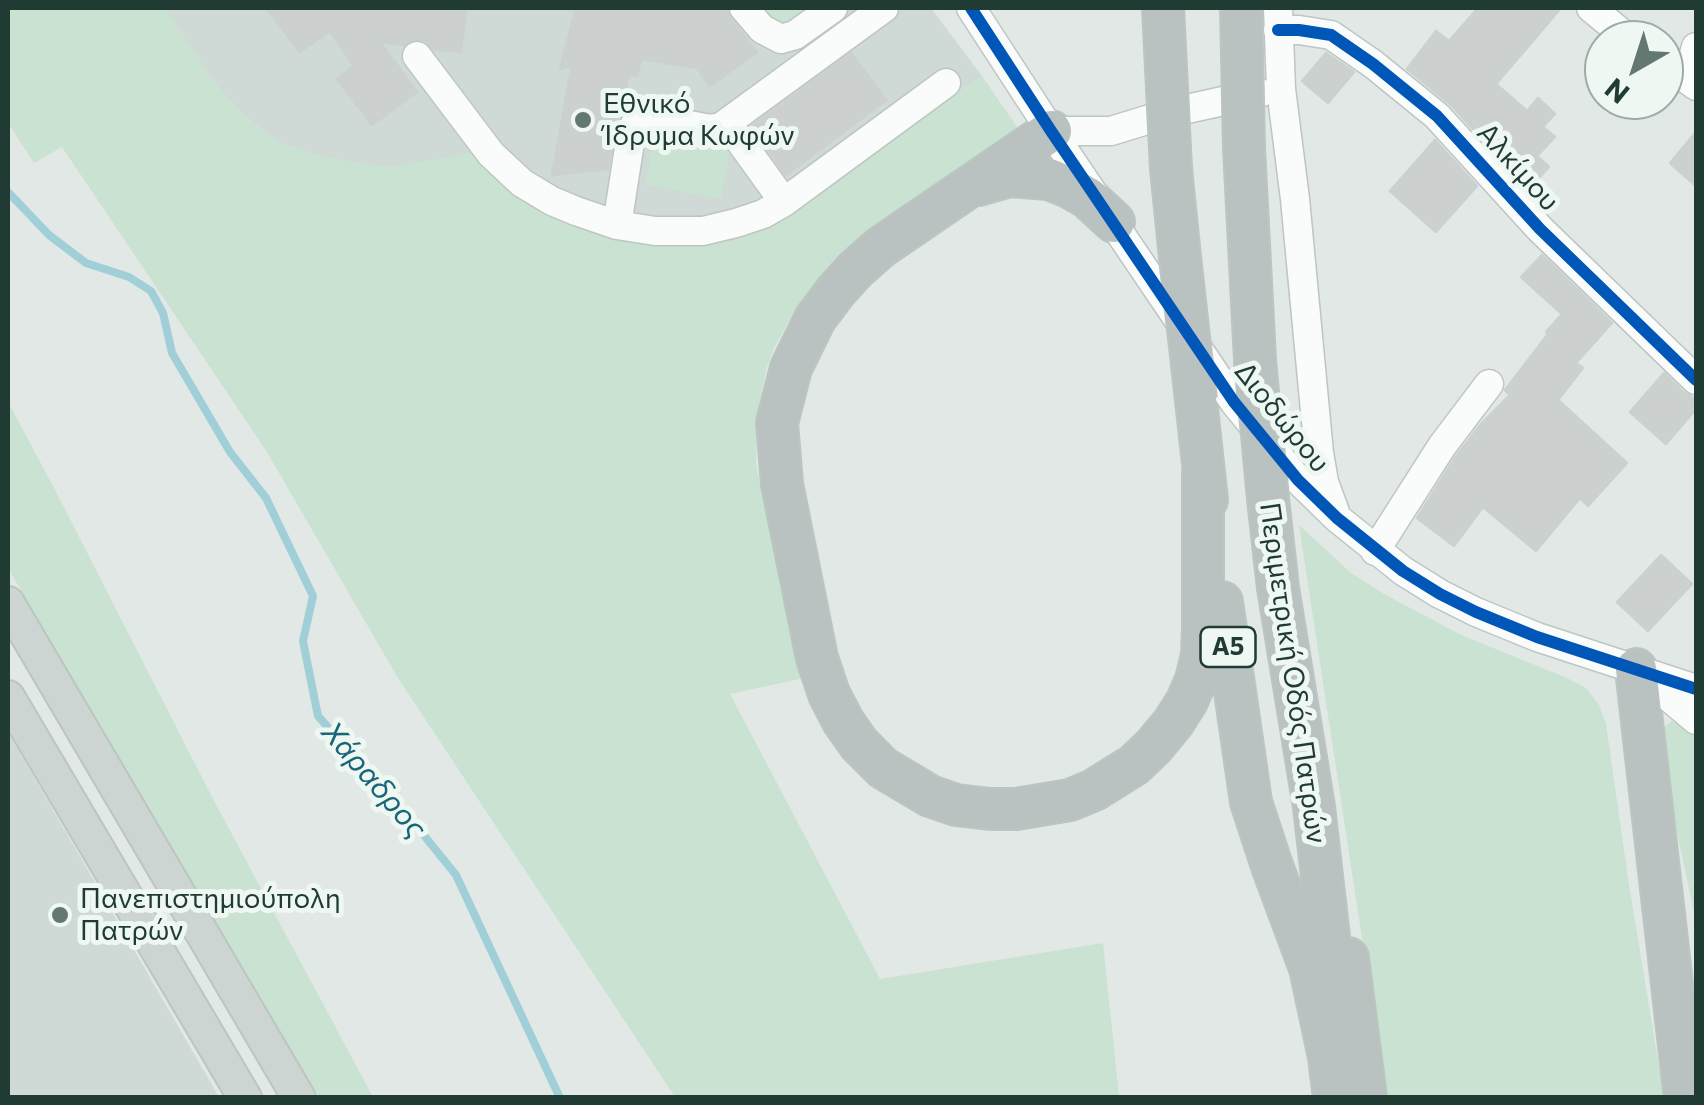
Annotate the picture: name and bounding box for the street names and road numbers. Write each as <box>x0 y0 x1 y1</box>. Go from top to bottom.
street label: Αλκίμου <box>1470 116 1566 218</box>
street label: Διοδώρου <box>1227 355 1337 479</box>
street label: Περιμετρική Οδός Πατρών <box>1252 500 1334 846</box>
road number: Α5 <box>1200 627 1256 667</box>

